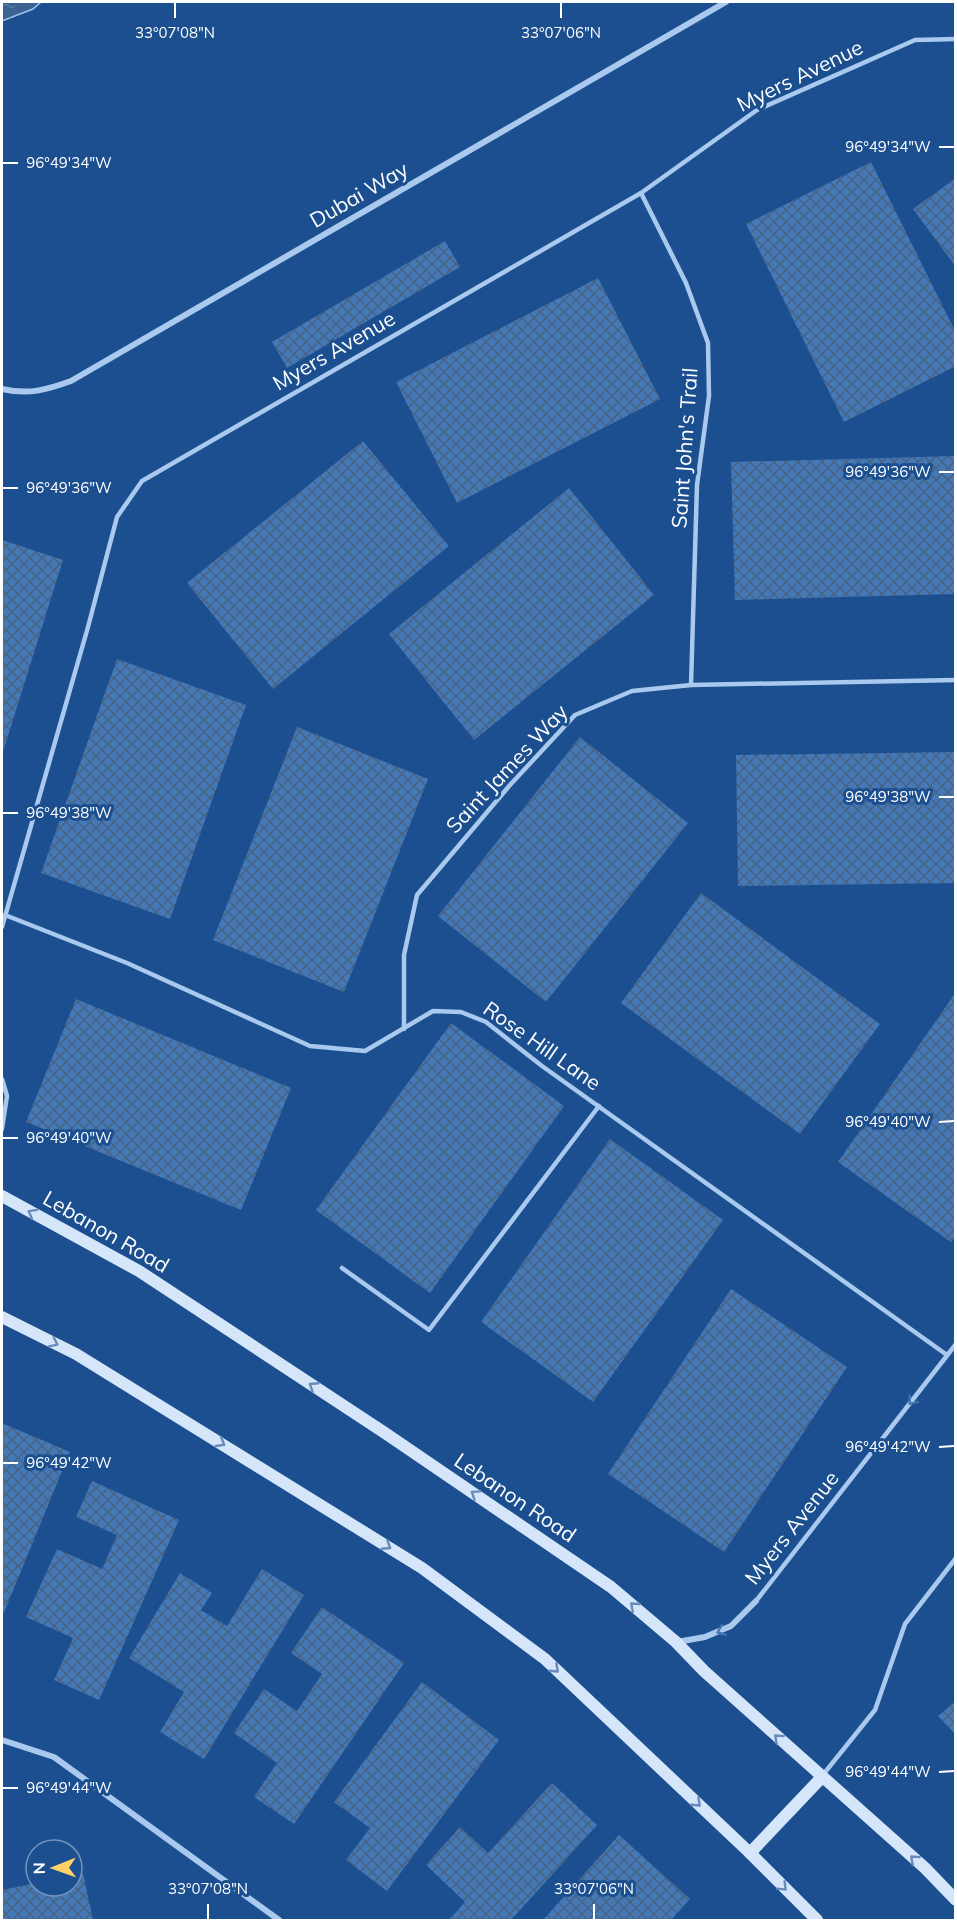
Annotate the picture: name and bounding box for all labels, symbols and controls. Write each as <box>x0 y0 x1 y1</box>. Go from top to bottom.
text: 33°07'08"N <box>135 23 215 42</box>
text: 33°07'06"N <box>521 23 601 42</box>
street label: Myers Avenue <box>732 33 867 117</box>
text: 96°49'34"W <box>845 137 931 156</box>
text: 96°49'34"W <box>26 153 112 172</box>
street label: Dubai Way <box>305 156 412 233</box>
street label: Myers Avenue <box>268 305 399 396</box>
street label: Saint John's Trail <box>665 367 703 529</box>
text: 96°49'36"W <box>845 462 931 481</box>
text: 96°49'36"W <box>26 478 112 497</box>
street label: Saint James Way <box>440 698 573 838</box>
text: 96°49'38"W <box>845 787 931 806</box>
text: 96°49'38"W <box>26 803 112 822</box>
street label: Rose Hill Lane <box>479 995 607 1095</box>
text: 96°49'40"W <box>845 1112 931 1131</box>
text: 96°49'40"W <box>26 1128 112 1147</box>
street label: Lebanon Road <box>39 1184 174 1278</box>
one-way arrow <box>28 1209 38 1220</box>
one-way arrow <box>48 1336 58 1347</box>
one-way arrow <box>309 1382 320 1393</box>
one-way arrow <box>908 1394 919 1405</box>
one-way arrow <box>215 1435 225 1447</box>
text: 96°49'42"W <box>845 1437 931 1456</box>
street label: Lebanon Road <box>450 1447 581 1548</box>
text: 96°49'42"W <box>26 1453 112 1472</box>
street label: Myers Avenue <box>739 1465 844 1589</box>
one-way arrow <box>471 1490 482 1501</box>
one-way arrow <box>381 1538 391 1550</box>
one-way arrow <box>630 1603 641 1614</box>
one-way arrow <box>716 1623 727 1635</box>
one-way arrow <box>548 1662 559 1673</box>
one-way arrow <box>774 1734 785 1745</box>
text: 96°49'44"W <box>845 1762 931 1781</box>
text: 96°49'44"W <box>26 1778 112 1797</box>
one-way arrow <box>690 1796 700 1807</box>
north arrow <box>24 1838 84 1898</box>
one-way arrow <box>910 1855 921 1866</box>
text: N <box>29 1862 49 1874</box>
text: 33°07'08"N <box>168 1879 248 1898</box>
text: 33°07'06"N <box>554 1879 634 1898</box>
one-way arrow <box>776 1879 787 1890</box>

